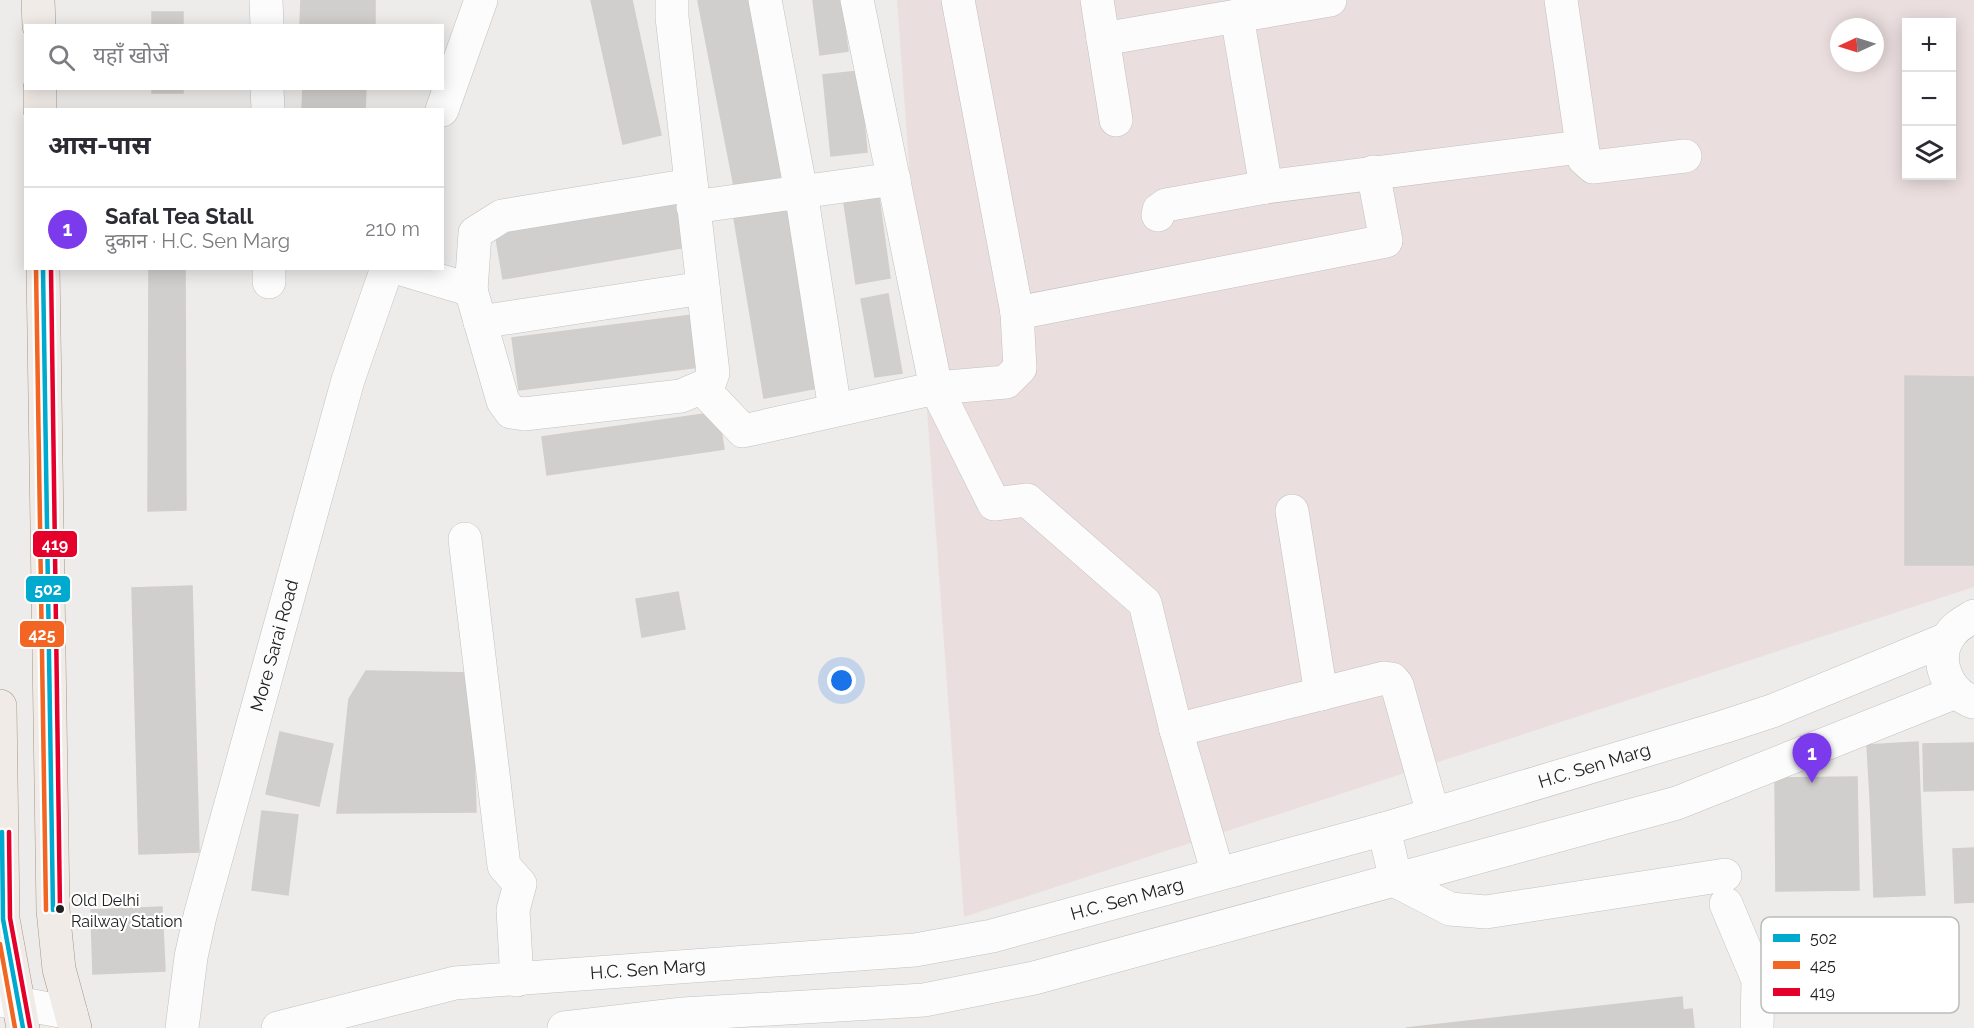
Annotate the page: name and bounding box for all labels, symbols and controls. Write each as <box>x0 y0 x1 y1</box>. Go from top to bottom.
north arrow <box>1830 18 1884 72</box>
map controls <box>1902 18 1956 180</box>
button: + <box>1902 18 1956 72</box>
search box <box>24 24 444 90</box>
icon: search <box>45 41 78 74</box>
text: यहाँ खोजें <box>93 42 169 68</box>
button: − <box>1902 72 1956 126</box>
button: layers <box>1902 126 1956 180</box>
text: आस-पास <box>48 130 151 160</box>
text: Safal Tea Stall <box>105 203 254 229</box>
text: 1 <box>63 217 72 241</box>
text: 210 m <box>365 217 420 241</box>
text: दुकान · H.C. Sen Marg <box>105 229 290 253</box>
line badge: 419 <box>32 530 78 558</box>
text: 419 <box>42 535 68 554</box>
line badge: 502 <box>25 575 71 603</box>
street label: More Sarai Road <box>246 577 302 714</box>
text: 502 <box>34 580 62 599</box>
line badge: 425 <box>19 620 65 648</box>
text: 425 <box>28 625 56 644</box>
your location <box>827 666 856 695</box>
pin: 1 <box>1792 734 1832 783</box>
street label: H.C. Sen Marg <box>1536 738 1653 792</box>
street label: H.C. Sen Marg <box>1068 873 1186 924</box>
place label: Old Delhi Railway Station <box>71 891 183 931</box>
marker: Old Delhi Railway Station <box>54 903 66 915</box>
legend <box>1761 917 1959 1013</box>
text: 502 <box>1810 929 1837 948</box>
street label: H.C. Sen Marg <box>589 954 706 983</box>
text: 425 <box>1810 956 1836 975</box>
text: 419 <box>1810 983 1835 1002</box>

